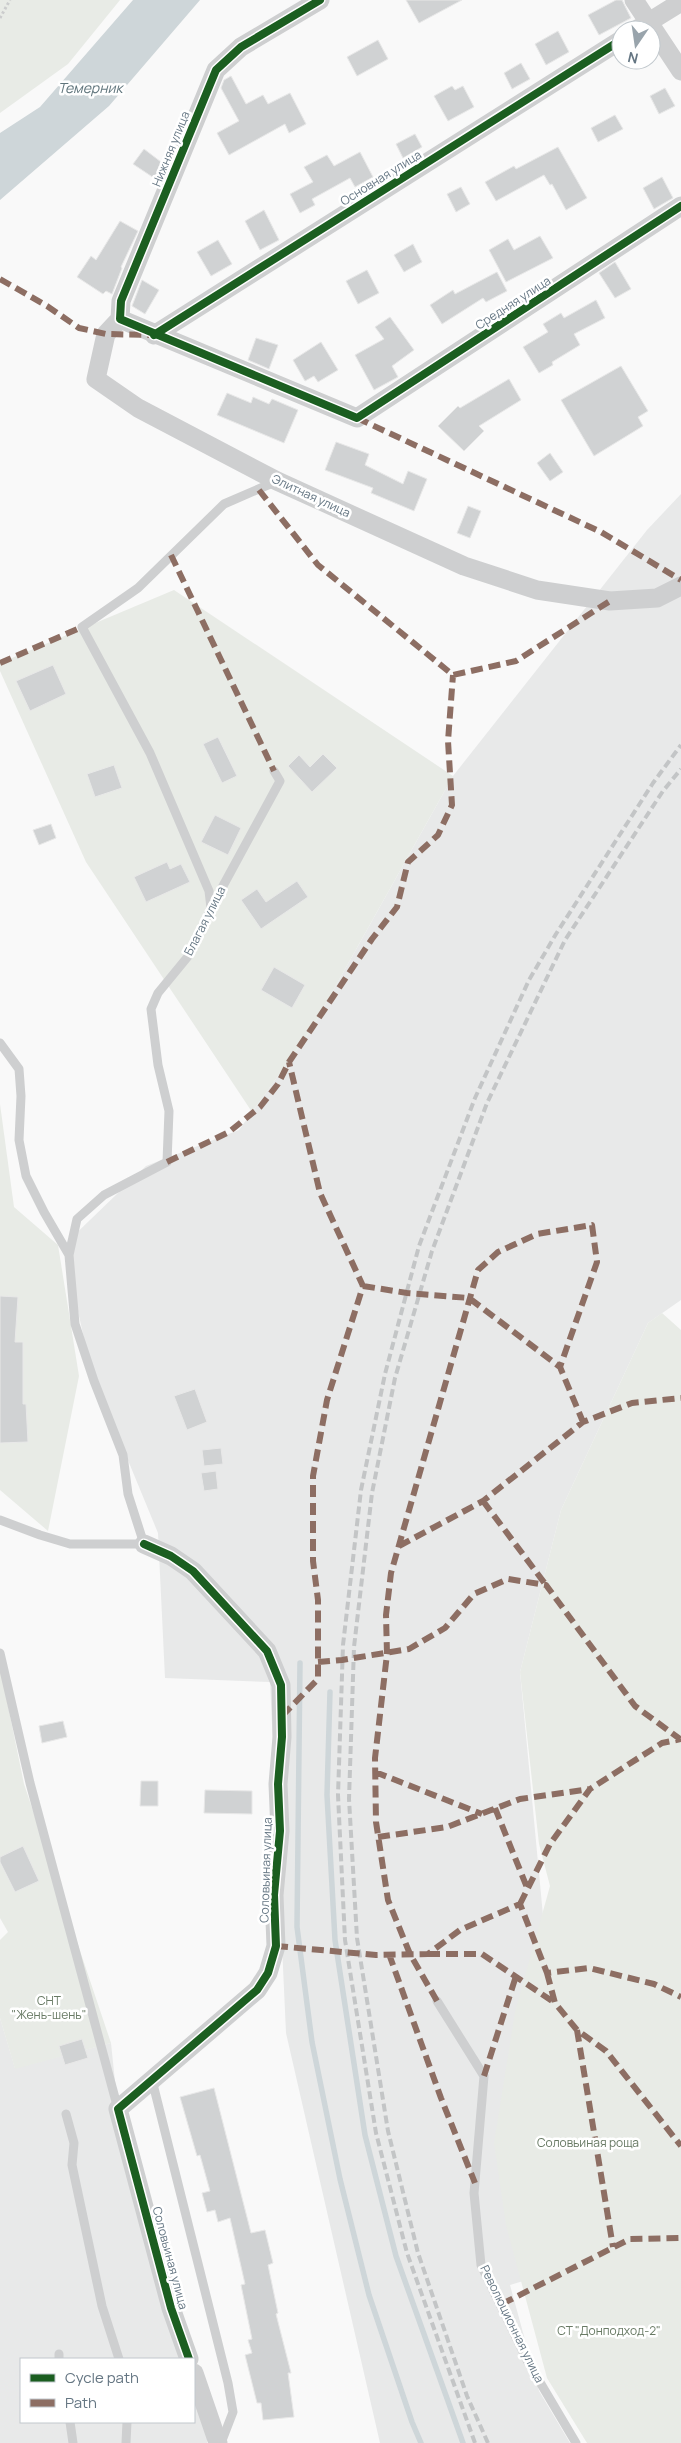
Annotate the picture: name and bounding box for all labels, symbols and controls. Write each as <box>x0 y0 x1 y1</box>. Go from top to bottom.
north arrow <box>611 20 661 70</box>
text: N <box>626 48 640 69</box>
water label: Темерник <box>58 78 124 97</box>
street label: Нижняя улица <box>148 109 193 189</box>
street label: Основная улица <box>337 146 425 209</box>
street label: Средняя улица <box>472 272 554 333</box>
street label: Элитная улица <box>269 470 353 521</box>
street label: Благая улица <box>180 883 229 958</box>
street label: Соловьиная улица <box>255 1817 276 1923</box>
park label: СНТ "Жень-шень" <box>12 1992 86 2023</box>
park label: Соловьиная роща <box>537 2134 639 2151</box>
street label: Соловьиная улица <box>149 2205 192 2311</box>
street label: Революционная улица <box>476 2262 548 2386</box>
park label: СТ "Донподход-2" <box>557 2322 661 2339</box>
legend <box>20 2358 195 2423</box>
text: Cycle path <box>65 2367 139 2388</box>
text: Path <box>65 2392 97 2413</box>

